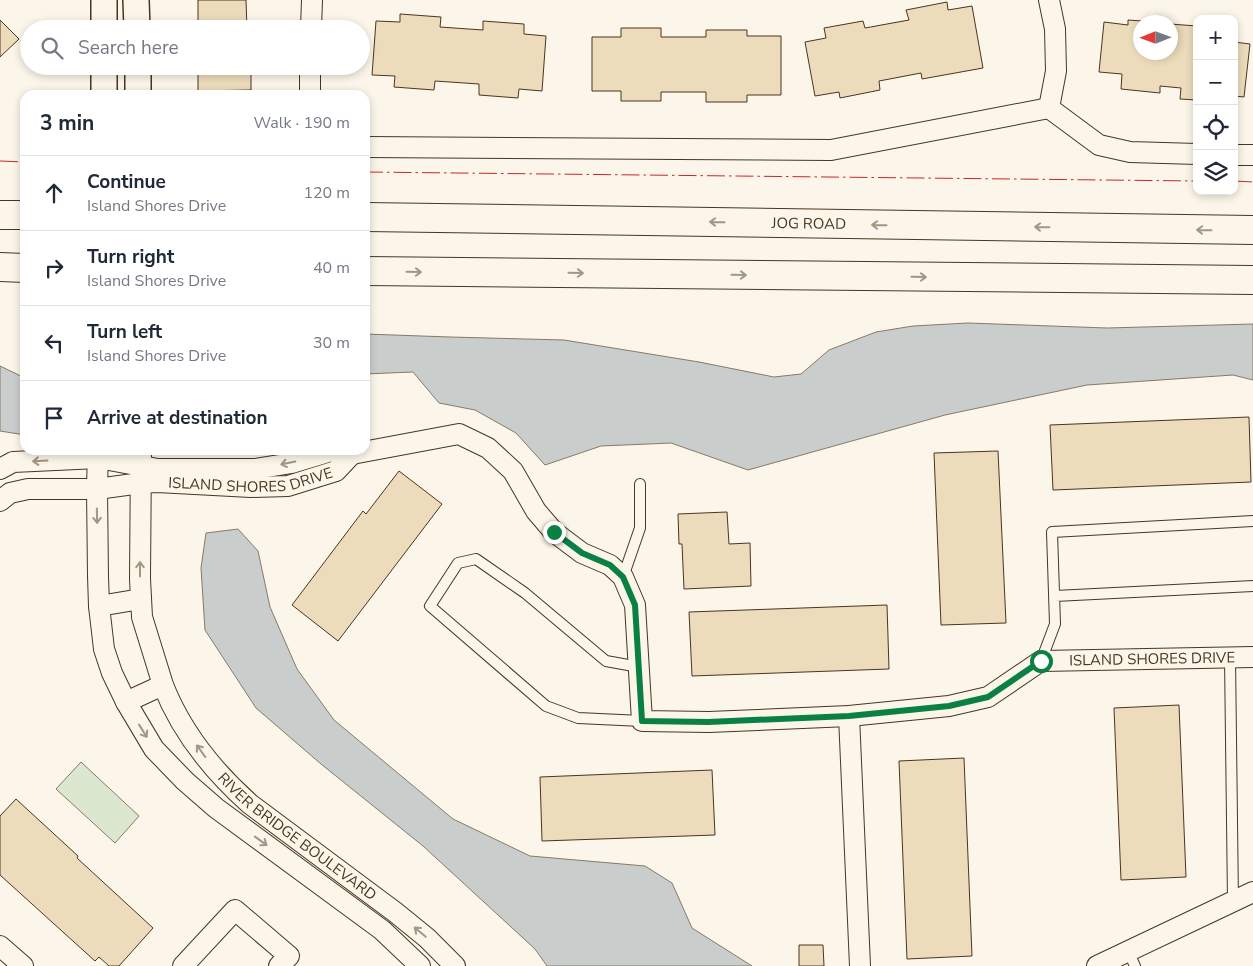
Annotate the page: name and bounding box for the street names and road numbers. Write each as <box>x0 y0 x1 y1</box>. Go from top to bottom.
street label: JOG ROAD <box>771 213 846 234</box>
street label: ISLAND SHORES DRIVE <box>168 463 335 497</box>
street label: ISLAND SHORES DRIVE <box>1069 647 1235 670</box>
street label: RIVER BRIDGE BOULEVARD <box>213 768 381 905</box>

